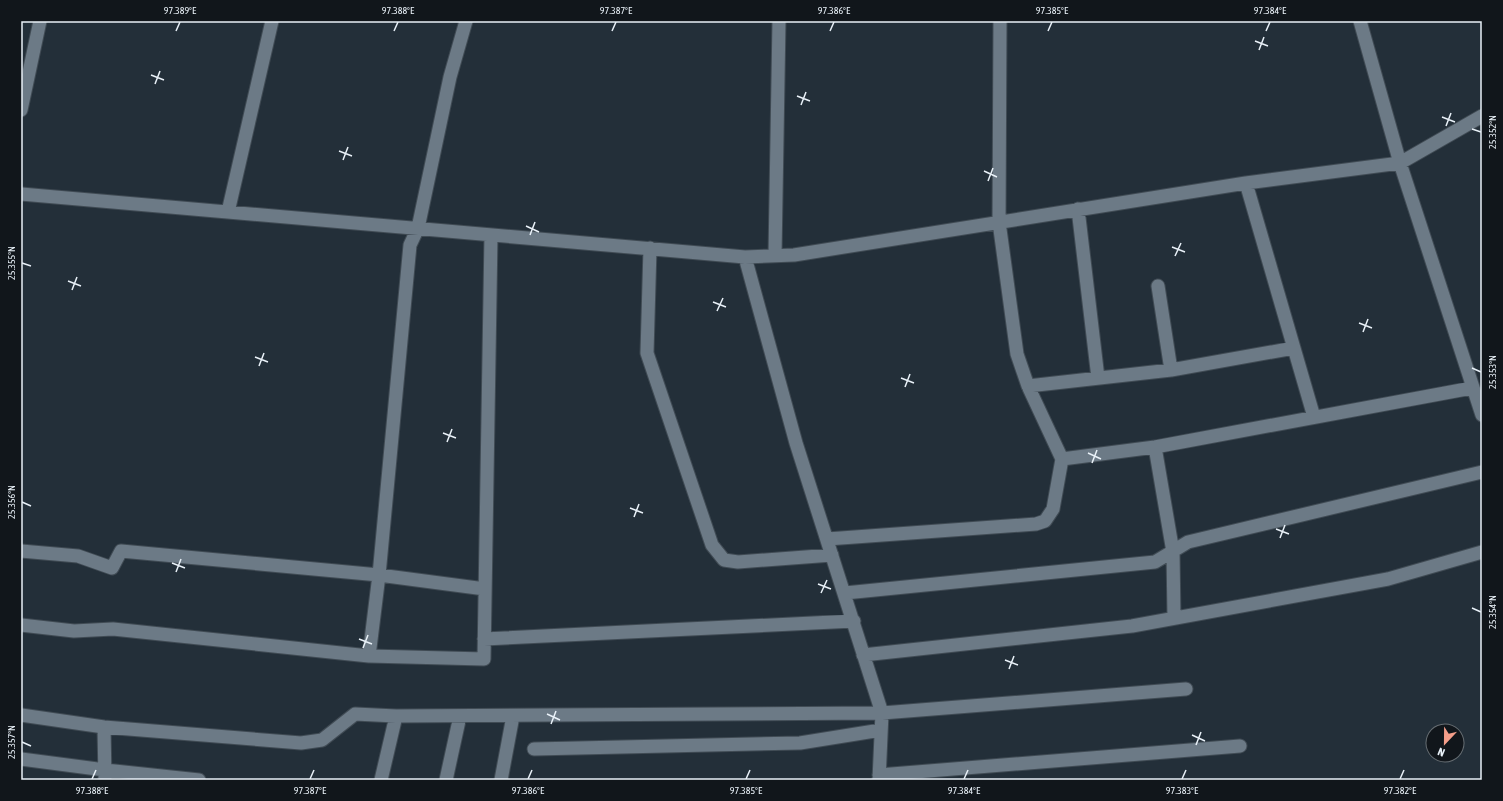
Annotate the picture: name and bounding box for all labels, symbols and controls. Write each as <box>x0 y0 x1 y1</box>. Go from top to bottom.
text: 97.389°E <box>164 5 197 16</box>
text: 97.388°E <box>382 5 415 16</box>
text: 97.387°E <box>600 5 633 16</box>
text: 97.386°E <box>818 5 851 16</box>
text: 97.385°E <box>1036 5 1069 16</box>
text: 97.384°E <box>1254 5 1287 16</box>
text: 25.352°N <box>1487 115 1498 149</box>
text: 25.355°N <box>6 246 17 280</box>
text: 25.353°N <box>1487 355 1498 389</box>
text: 25.356°N <box>6 485 17 519</box>
text: 25.354°N <box>1487 595 1498 629</box>
north arrow <box>1425 723 1465 763</box>
text: 25.357°N <box>6 725 17 759</box>
text: N <box>1436 745 1447 759</box>
text: 97.388°E <box>76 785 109 796</box>
text: 97.387°E <box>294 785 327 796</box>
text: 97.386°E <box>512 785 545 796</box>
text: 97.385°E <box>730 785 763 796</box>
text: 97.384°E <box>948 785 981 796</box>
text: 97.383°E <box>1166 785 1199 796</box>
text: 97.382°E <box>1384 785 1417 796</box>

